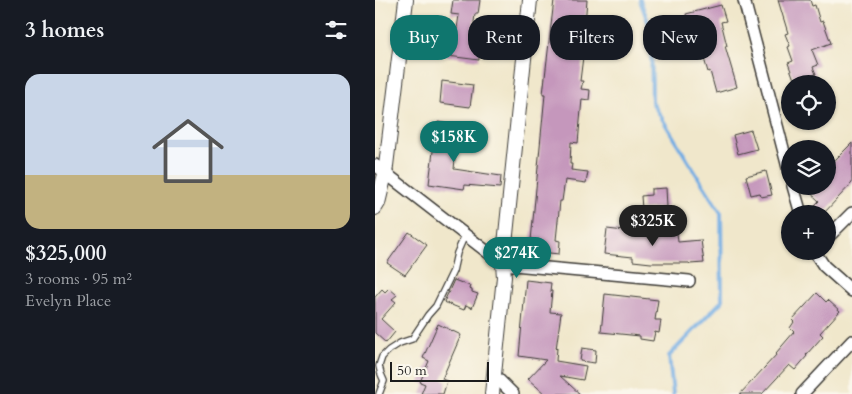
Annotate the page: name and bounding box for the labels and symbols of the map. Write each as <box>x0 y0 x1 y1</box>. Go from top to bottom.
pin: $158K <box>419 120 489 163</box>
pin: $325K <box>618 204 688 247</box>
pin: $274K <box>482 236 552 279</box>
scale bar <box>390 359 489 382</box>

